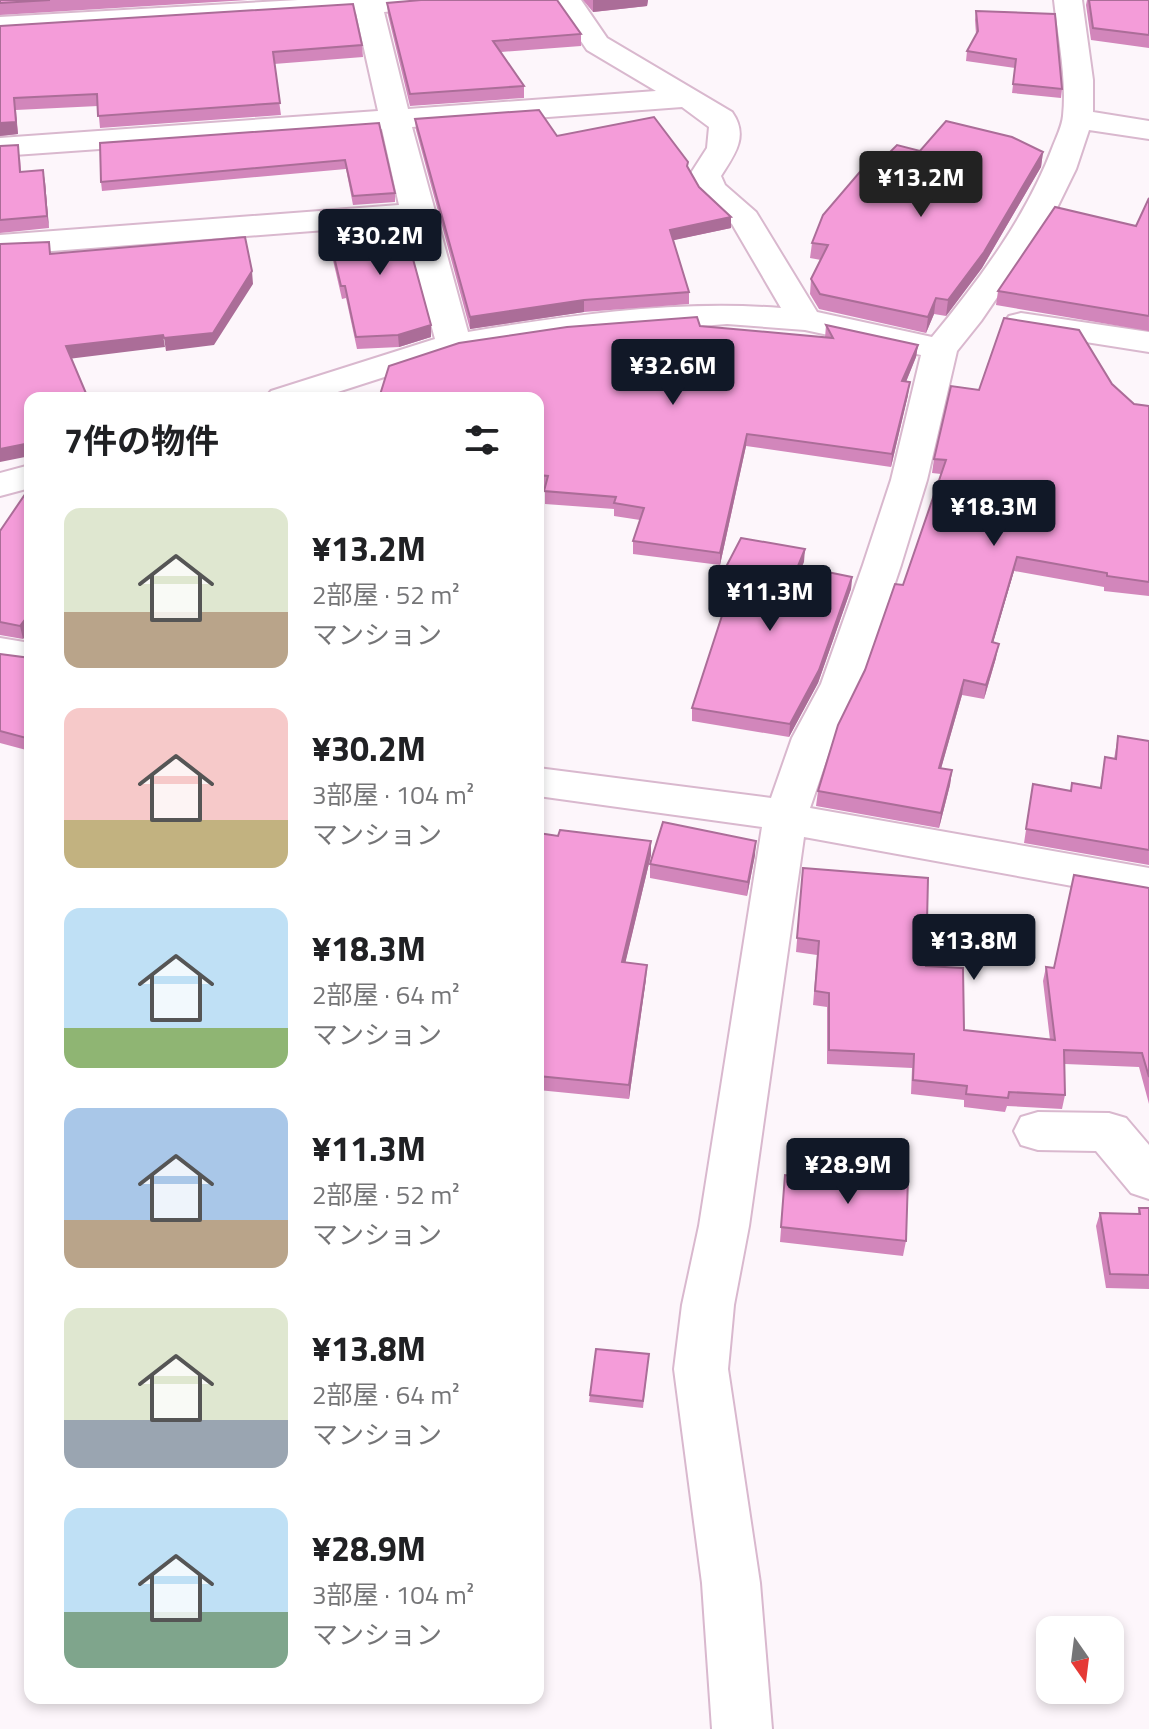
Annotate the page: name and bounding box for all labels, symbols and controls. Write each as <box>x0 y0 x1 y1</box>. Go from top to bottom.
pin: ¥13.2M <box>856 151 986 219</box>
text: ¥13.2M <box>877 157 965 196</box>
pin: ¥30.2M <box>315 209 445 277</box>
text: ¥30.2M <box>336 215 424 254</box>
pin: ¥32.6M <box>608 339 738 407</box>
text: ¥32.6M <box>629 345 717 384</box>
text: 7件の物件 <box>64 414 219 466</box>
icon: filters <box>460 418 504 462</box>
pin: ¥18.3M <box>929 480 1059 548</box>
text: ¥18.3M <box>950 486 1038 525</box>
text: ¥13.2M <box>312 522 426 574</box>
icon: home <box>128 540 224 636</box>
pin: ¥11.3M <box>705 565 835 633</box>
text: ¥11.3M <box>726 571 814 610</box>
text: 2部屋 · 52 m² <box>312 575 460 614</box>
text: マンション <box>312 615 442 654</box>
text: ¥30.2M <box>312 722 426 774</box>
icon: home <box>128 740 224 836</box>
text: 3部屋 · 104 m² <box>312 775 474 814</box>
text: マンション <box>312 815 442 854</box>
pin: ¥13.8M <box>909 914 1039 982</box>
text: ¥13.8M <box>930 920 1018 959</box>
text: ¥18.3M <box>312 922 426 974</box>
icon: home <box>128 940 224 1036</box>
text: 2部屋 · 64 m² <box>312 975 460 1014</box>
text: マンション <box>312 1015 442 1054</box>
text: ¥11.3M <box>312 1122 426 1174</box>
pin: ¥28.9M <box>783 1138 913 1206</box>
icon: home <box>128 1140 224 1236</box>
text: ¥28.9M <box>804 1144 892 1183</box>
text: 2部屋 · 52 m² <box>312 1175 460 1214</box>
text: マンション <box>312 1215 442 1254</box>
text: ¥13.8M <box>312 1322 426 1374</box>
icon: home <box>128 1340 224 1436</box>
text: 2部屋 · 64 m² <box>312 1375 460 1414</box>
text: マンション <box>312 1415 442 1454</box>
text: ¥28.9M <box>312 1522 426 1574</box>
icon: home <box>128 1540 224 1636</box>
text: 3部屋 · 104 m² <box>312 1575 474 1614</box>
text: マンション <box>312 1615 442 1654</box>
north arrow <box>1036 1616 1124 1704</box>
map controls <box>1036 1616 1124 1704</box>

